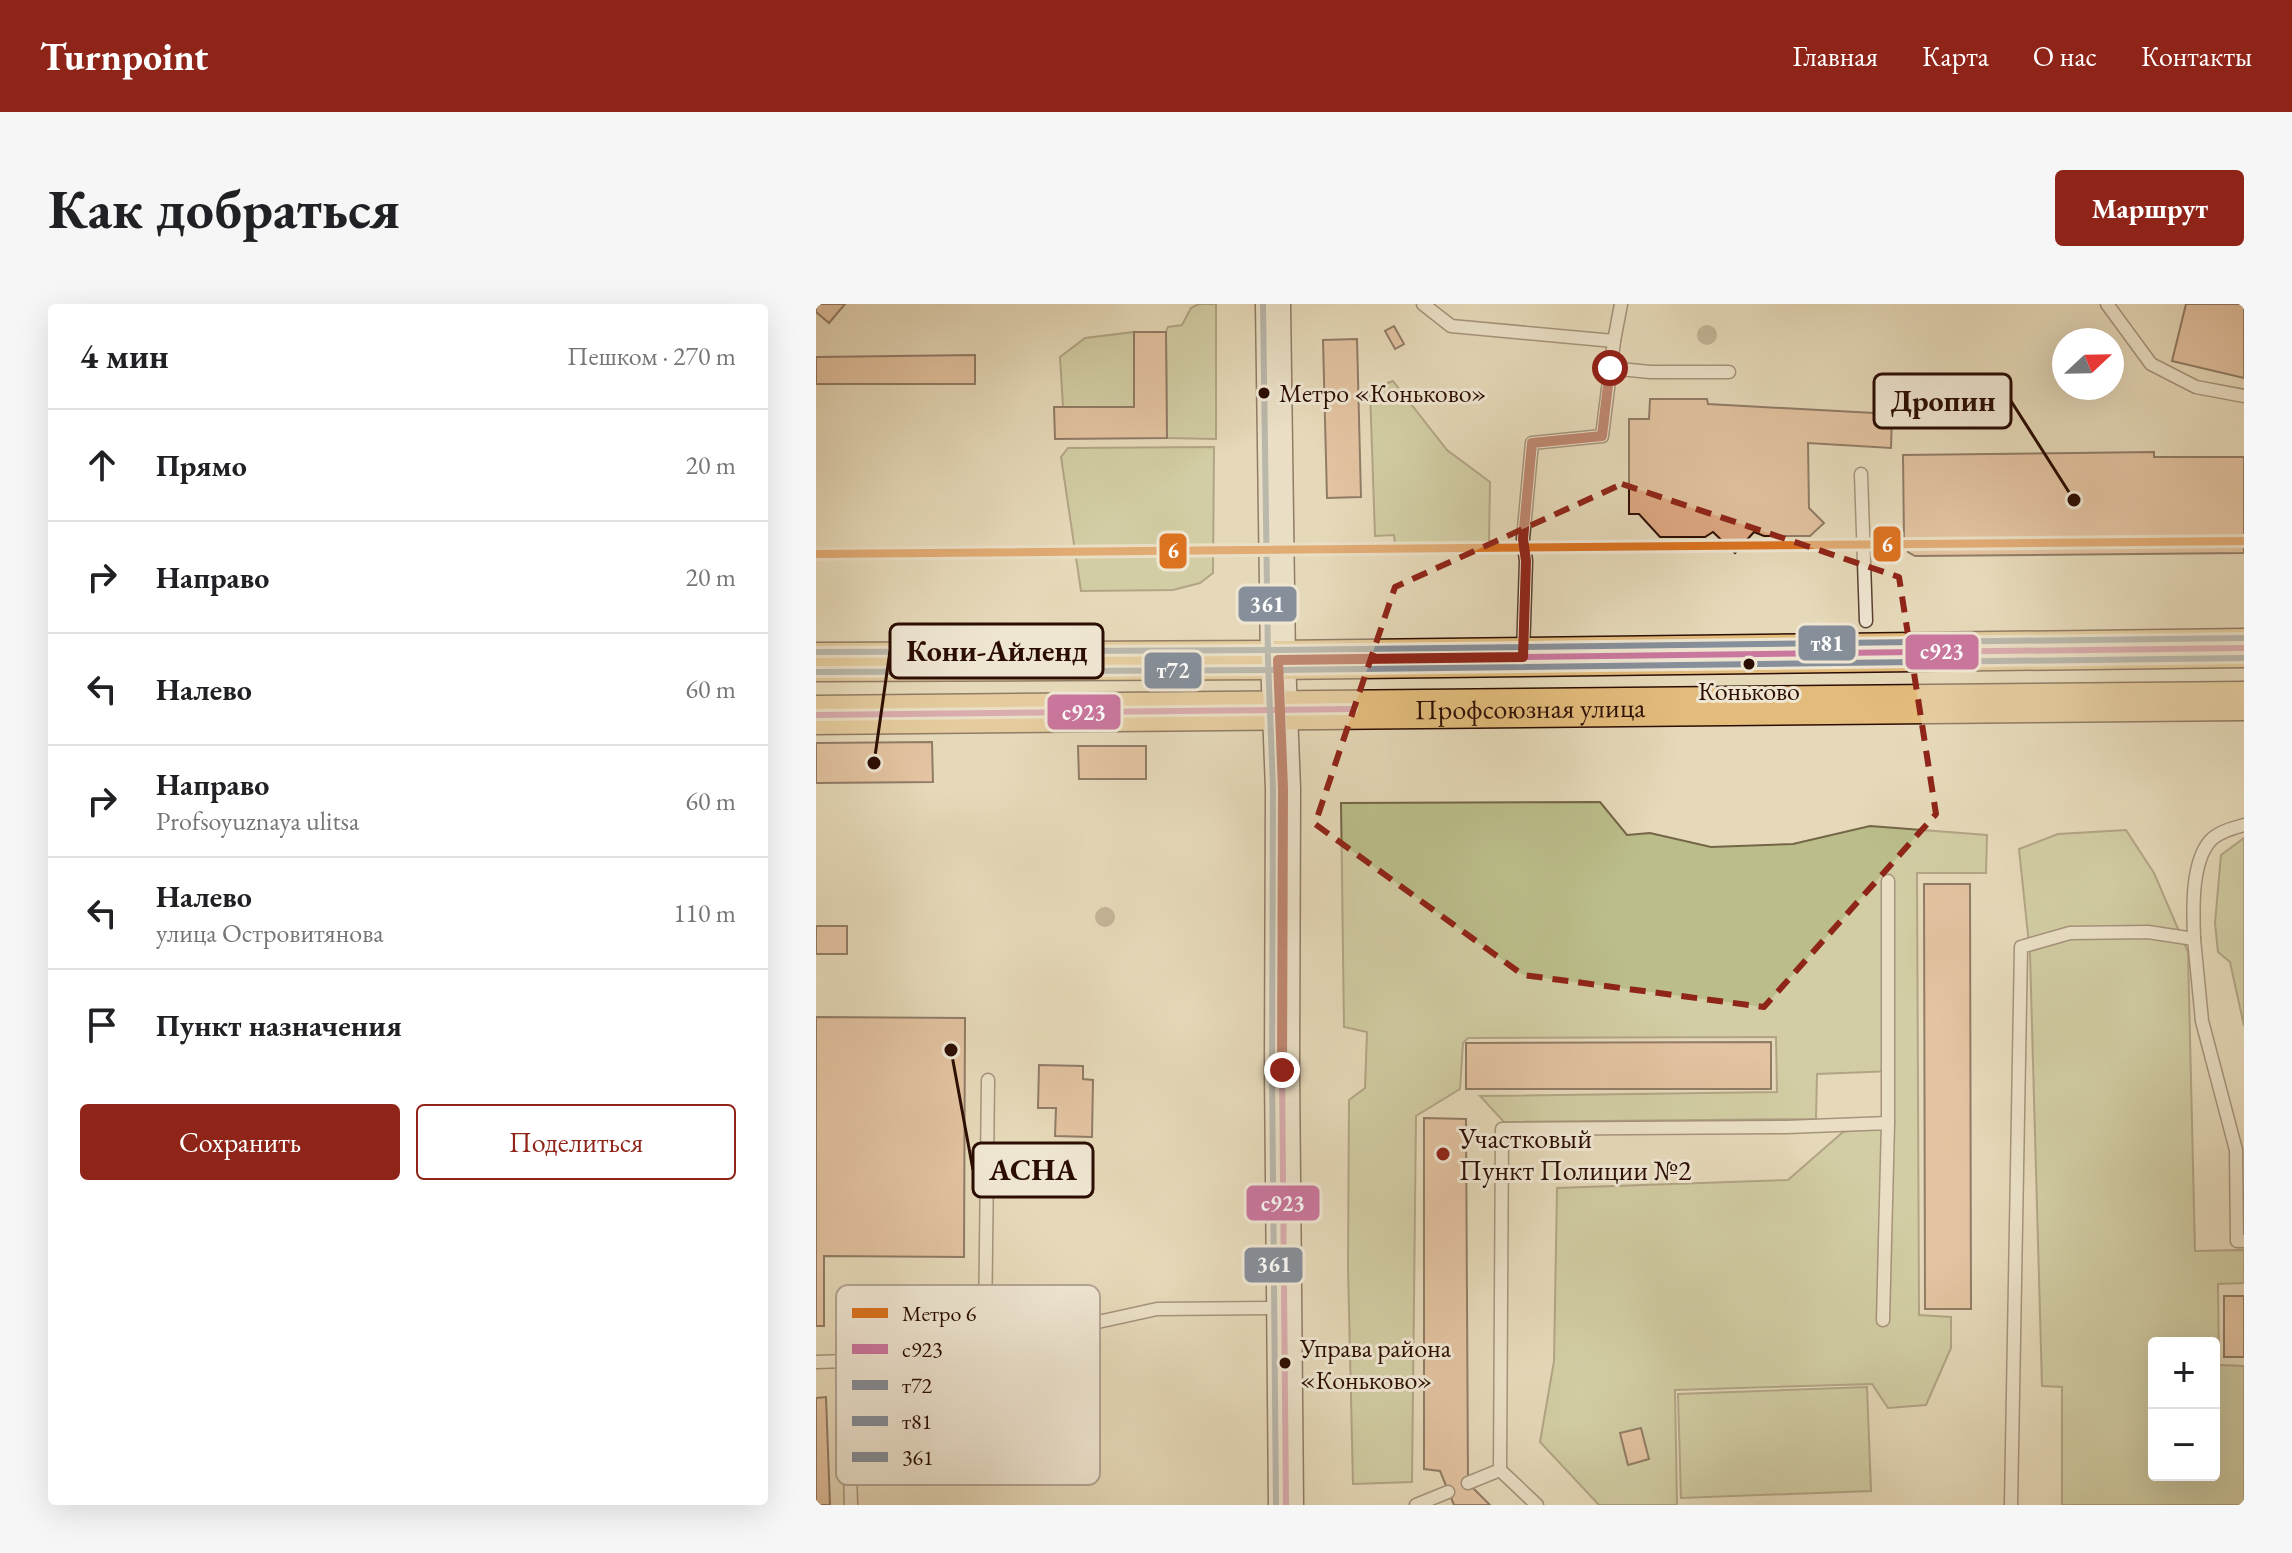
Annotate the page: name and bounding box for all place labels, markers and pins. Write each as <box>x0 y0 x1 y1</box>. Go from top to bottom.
callout: Дропин <box>1874 374 2011 428</box>
place label: Метро «Коньково» <box>1279 376 1486 410</box>
marker: Метро «Коньково» <box>1256 385 1272 401</box>
callout: Кони-Айленд <box>890 624 1103 678</box>
marker: Коньково <box>1741 656 1757 672</box>
place label: Коньково <box>1698 674 1800 708</box>
place label: Участковый Пункт Полиции №2 <box>1458 1120 1692 1188</box>
callout: АСНА <box>973 1143 1093 1197</box>
marker: Участковый Пункт Полиции №2 <box>1434 1145 1452 1163</box>
place label: Управа района «Коньково» <box>1299 1331 1452 1397</box>
marker: Управа района «Коньково» <box>1277 1355 1293 1371</box>

